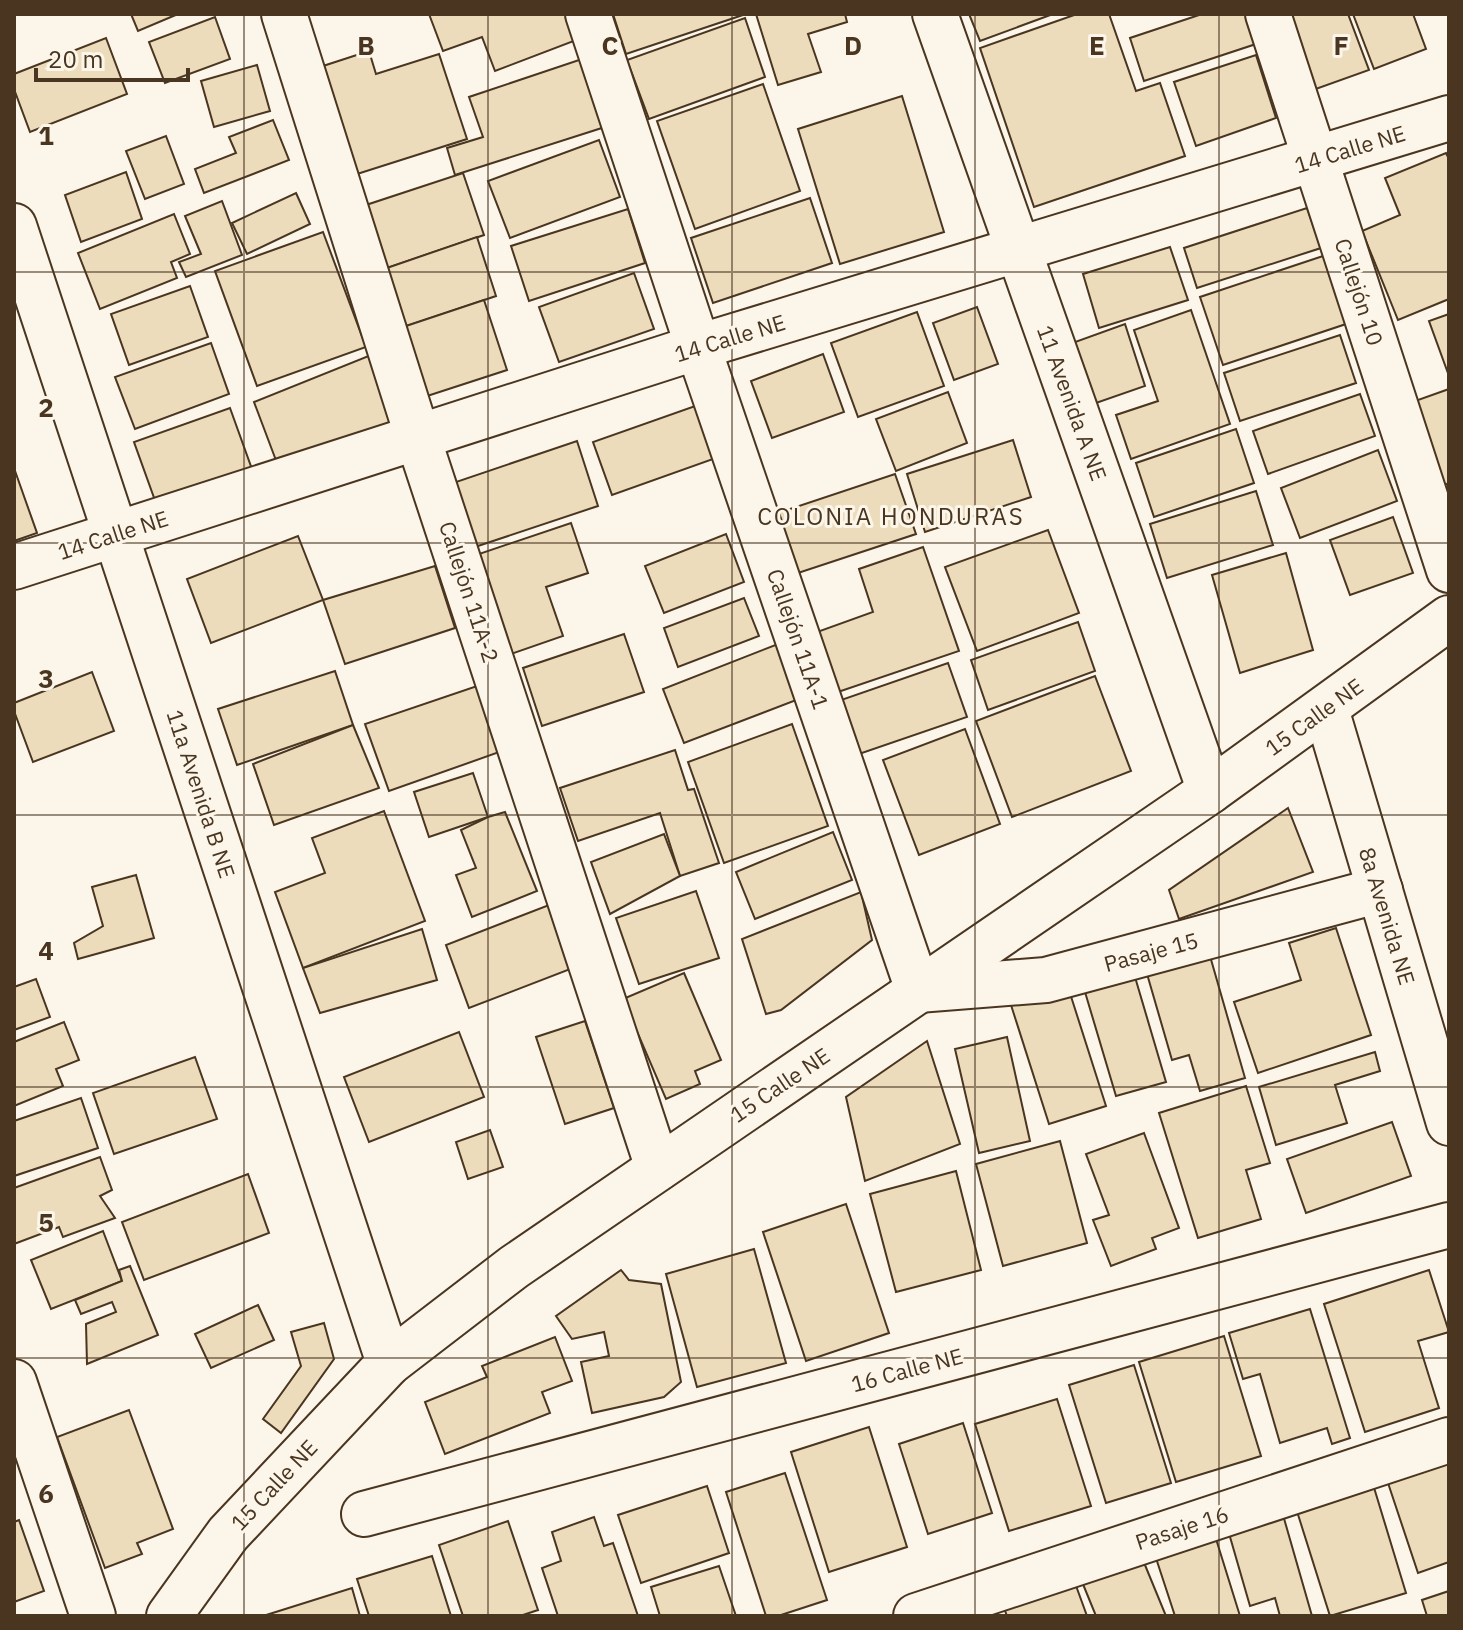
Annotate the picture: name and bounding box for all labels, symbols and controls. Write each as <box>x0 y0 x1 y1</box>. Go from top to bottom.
text: B <box>357 28 375 62</box>
text: C <box>602 28 619 62</box>
text: D <box>844 28 862 62</box>
text: E <box>1089 28 1105 62</box>
text: F <box>1333 28 1349 62</box>
scale bar <box>36 32 188 82</box>
text: 20 m <box>48 43 103 75</box>
text: 1 <box>38 118 54 152</box>
street label: 14 Calle NE <box>1291 118 1409 179</box>
street label: Callejón 10 <box>1328 234 1390 349</box>
street label: 14 Calle NE <box>671 307 789 368</box>
street label: 11 Avenida A NE <box>1031 321 1114 485</box>
text: 2 <box>38 390 54 424</box>
district label: COLONIA HONDURAS <box>757 500 1025 532</box>
street label: 14 Calle NE <box>54 503 172 566</box>
street label: Callejón 11A-2 <box>433 518 506 666</box>
street label: Callejón 11A-1 <box>761 565 836 713</box>
text: 3 <box>38 661 54 695</box>
street label: 15 Calle NE <box>1259 671 1369 762</box>
street label: 11a Avenida B NE <box>161 706 242 882</box>
street label: 8a Avenida NE <box>1353 843 1422 988</box>
street label: Pasaje 15 <box>1101 925 1201 978</box>
text: 4 <box>38 933 54 967</box>
street label: 15 Calle NE <box>724 1041 835 1129</box>
text: 5 <box>38 1205 54 1239</box>
street label: 16 Calle NE <box>848 1341 966 1398</box>
street label: 15 Calle NE <box>224 1433 323 1536</box>
text: 6 <box>38 1476 54 1510</box>
street label: Pasaje 16 <box>1131 1499 1232 1556</box>

